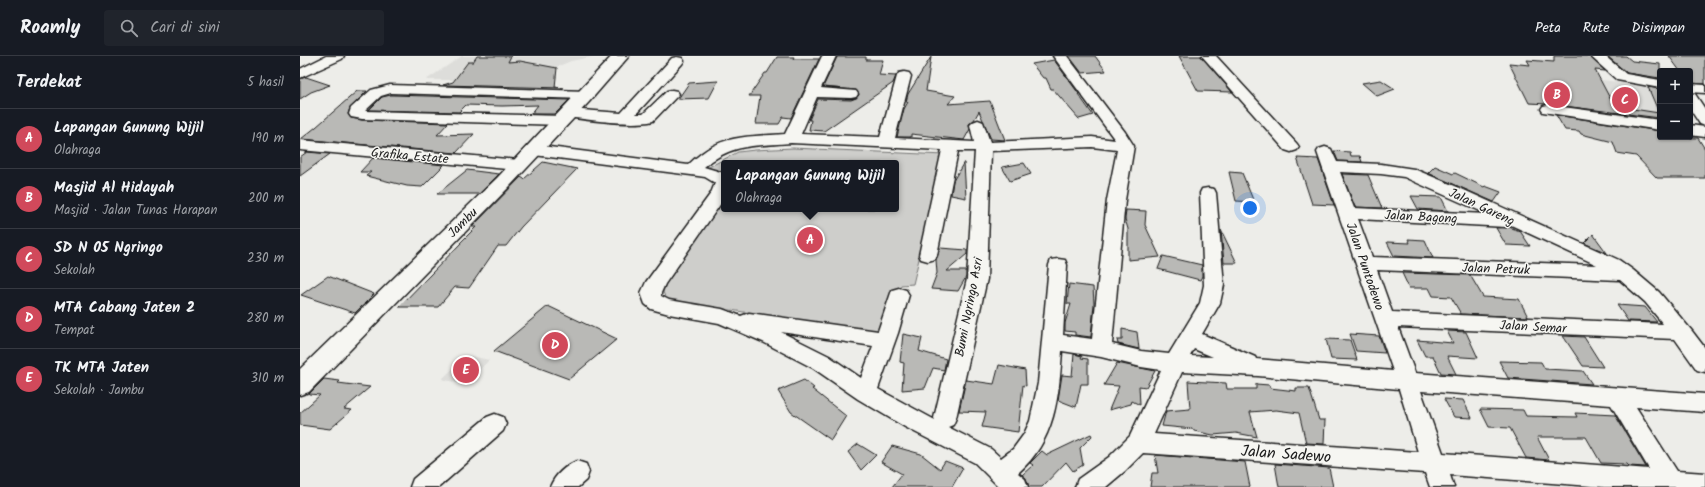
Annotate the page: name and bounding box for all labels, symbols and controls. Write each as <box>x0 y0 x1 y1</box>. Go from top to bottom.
search box <box>104 10 384 46</box>
text: Roamly <box>20 13 80 43</box>
text: Cari di sini <box>150 16 219 40</box>
icon: search <box>118 17 140 39</box>
text: Peta <box>1535 17 1561 39</box>
text: Rute <box>1583 17 1609 39</box>
text: Disimpan <box>1631 17 1685 39</box>
map controls <box>1657 68 1693 140</box>
button: + <box>1657 68 1693 104</box>
text: Terdekat <box>16 69 82 96</box>
text: 5 hasil <box>247 72 284 93</box>
pin: B <box>1544 80 1570 110</box>
pin: C <box>1612 85 1638 115</box>
button: − <box>1657 104 1693 140</box>
text: Lapangan Gunung Wijil <box>54 116 203 140</box>
text: A <box>25 128 33 149</box>
text: 190 m <box>252 128 284 149</box>
text: Olahraga <box>54 140 101 161</box>
street label: Grafika Estate <box>370 143 450 170</box>
popup <box>721 160 899 212</box>
text: Lapangan Gunung Wijil <box>735 164 885 188</box>
text: Masjid Al Hidayah <box>54 176 174 200</box>
street label: Jalan Gareng <box>1445 183 1518 232</box>
text: B <box>25 188 33 209</box>
text: 200 m <box>248 188 284 209</box>
text: Olahraga <box>735 188 782 209</box>
your location <box>1240 198 1260 218</box>
text: Masjid · Jalan Tunas Harapan <box>54 200 217 221</box>
street label: Jambu <box>443 203 484 243</box>
street label: Jalan Bagong <box>1384 205 1458 230</box>
street label: Jalan Puntodewo <box>1340 220 1389 313</box>
pin: A <box>797 225 823 255</box>
text: SD N 05 Ngringo <box>54 236 163 260</box>
text: C <box>25 248 33 269</box>
text: 230 m <box>247 248 284 269</box>
street label: Bumi Ngringo Asri <box>950 255 990 359</box>
street label: Jalan Petruk <box>1462 258 1531 281</box>
text: Sekolah <box>54 260 95 281</box>
text: MTA Cabang Jaten 2 <box>54 296 195 320</box>
text: D <box>25 308 33 329</box>
text: 280 m <box>247 308 284 329</box>
street label: Jalan Semar <box>1499 315 1568 340</box>
text: Tempat <box>54 320 95 341</box>
pin: D <box>542 330 568 360</box>
pin: E <box>453 355 479 385</box>
text: TK MTA Jaten <box>54 356 149 380</box>
text: E <box>25 368 33 389</box>
text: 310 m <box>250 368 284 389</box>
text: Sekolah · Jambu <box>54 380 144 401</box>
street label: Jalan Sadewo <box>1240 439 1332 470</box>

